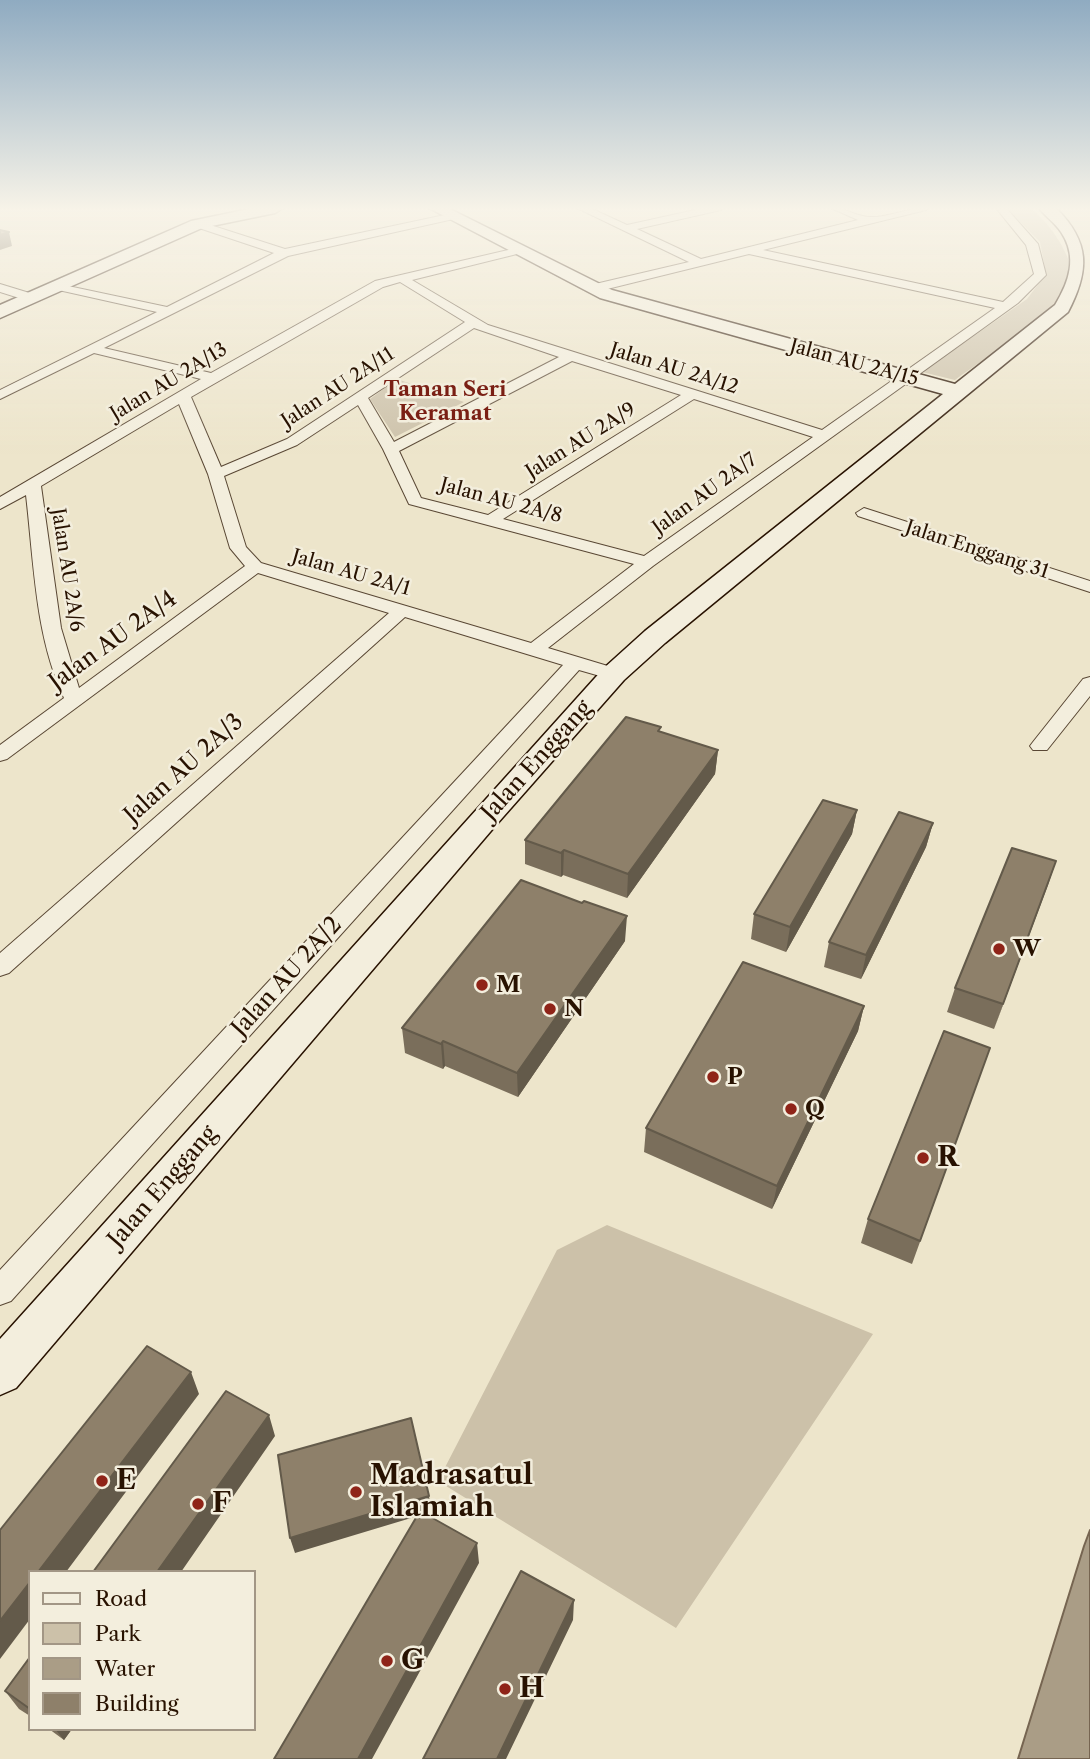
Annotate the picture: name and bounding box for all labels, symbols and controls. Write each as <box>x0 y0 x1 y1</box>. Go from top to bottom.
street label: Jalan AU 2A/15 <box>787 335 921 391</box>
street label: Jalan AU 2A/13 <box>106 338 232 426</box>
street label: Jalan AU 2A/12 <box>607 339 741 399</box>
street label: Jalan AU 2A/11 <box>277 343 399 433</box>
district label: Taman Seri Keramat <box>383 377 507 427</box>
street label: Jalan AU 2A/9 <box>522 398 640 484</box>
street label: Jalan AU 2A/7 <box>648 449 762 539</box>
street label: Jalan AU 2A/8 <box>438 474 564 528</box>
street label: Jalan AU 2A/6 <box>46 507 88 633</box>
street label: Jalan Enggang 31 <box>902 516 1052 584</box>
street label: Jalan AU 2A/1 <box>289 545 413 601</box>
street label: Jalan AU 2A/4 <box>44 586 182 696</box>
street label: Jalan Enggang <box>476 695 598 827</box>
street label: Jalan AU 2A/3 <box>119 708 249 830</box>
street label: Jalan AU 2A/2 <box>226 912 348 1042</box>
place label: W <box>1013 935 1041 963</box>
marker: W <box>991 941 1007 957</box>
place label: M <box>496 971 520 999</box>
marker: M <box>474 977 490 993</box>
place label: N <box>564 995 584 1023</box>
marker: N <box>542 1001 558 1017</box>
place label: P <box>727 1063 743 1091</box>
marker: P <box>705 1069 721 1085</box>
place label: Q <box>805 1095 825 1123</box>
marker: Q <box>783 1101 799 1117</box>
street label: Jalan Enggang <box>103 1120 223 1254</box>
place label: R <box>937 1141 959 1175</box>
marker: R <box>915 1150 931 1166</box>
place label: Madrasatul Islamiah <box>370 1459 533 1525</box>
place label: E <box>116 1464 136 1498</box>
marker: E <box>94 1473 110 1489</box>
marker: Madrasatul Islamiah <box>348 1484 364 1500</box>
place label: F <box>212 1487 231 1521</box>
marker: F <box>190 1496 206 1512</box>
legend <box>28 1570 256 1731</box>
text: Road <box>95 1586 147 1611</box>
text: Park <box>95 1621 141 1646</box>
place label: G <box>401 1644 425 1678</box>
marker: G <box>379 1653 395 1669</box>
text: Water <box>95 1656 155 1681</box>
place label: H <box>519 1672 545 1706</box>
marker: H <box>497 1681 513 1697</box>
text: Building <box>95 1691 179 1716</box>

